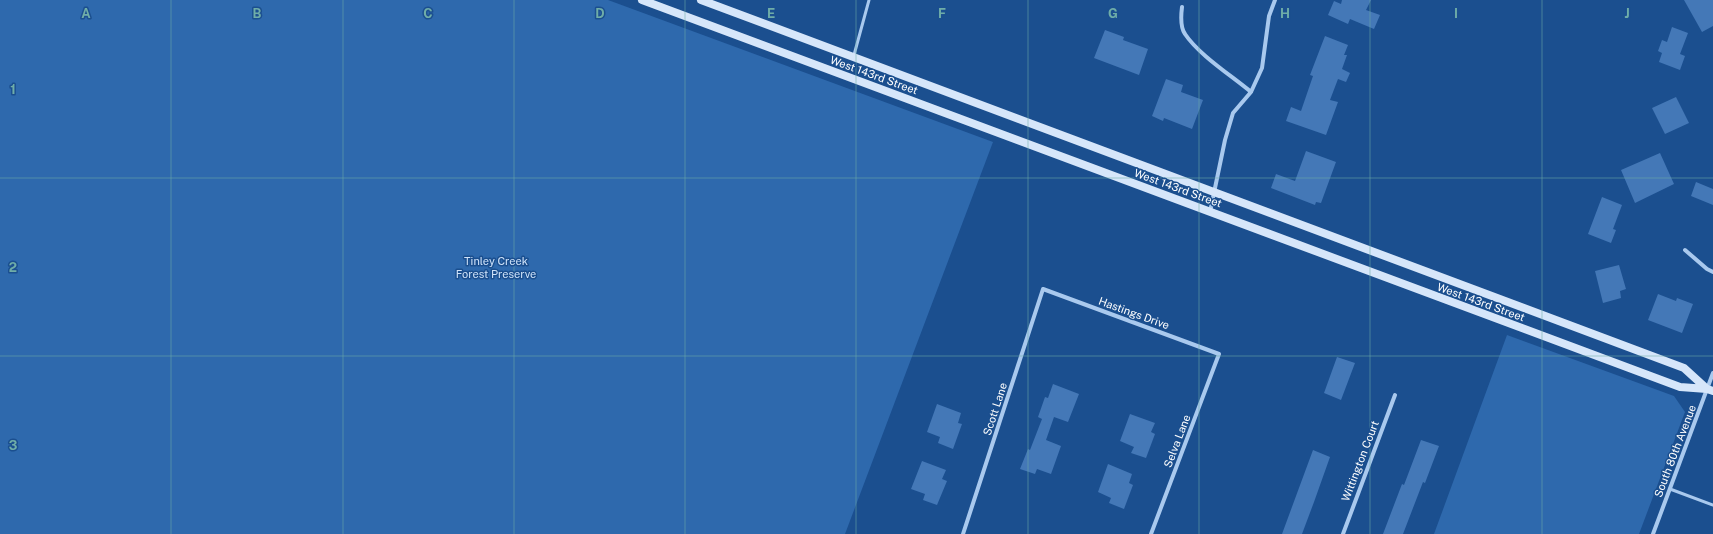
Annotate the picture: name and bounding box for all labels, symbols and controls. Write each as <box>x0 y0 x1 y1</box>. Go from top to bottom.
text: A <box>81 6 91 21</box>
text: B <box>253 6 262 21</box>
text: C <box>423 6 433 21</box>
text: D <box>595 6 605 21</box>
text: E <box>767 6 775 21</box>
text: F <box>938 6 946 21</box>
text: G <box>1108 6 1118 21</box>
text: H <box>1280 6 1290 21</box>
text: I <box>1454 6 1458 21</box>
text: J <box>1624 6 1630 21</box>
street label: West 143rd Street <box>828 54 920 96</box>
text: 1 <box>10 82 16 97</box>
street label: West 143rd Street <box>1132 167 1224 209</box>
park label: Tinley Creek Forest Preserve <box>456 255 536 280</box>
text: 2 <box>9 260 17 275</box>
street label: West 143rd Street <box>1435 281 1527 323</box>
street label: Hastings Drive <box>1097 295 1171 331</box>
street label: Scott Lane <box>981 381 1009 437</box>
street label: South 80th Avenue <box>1652 403 1698 499</box>
street label: Selva Lane <box>1161 413 1193 469</box>
street label: Wittington Court <box>1339 419 1381 503</box>
text: 3 <box>9 438 18 453</box>

